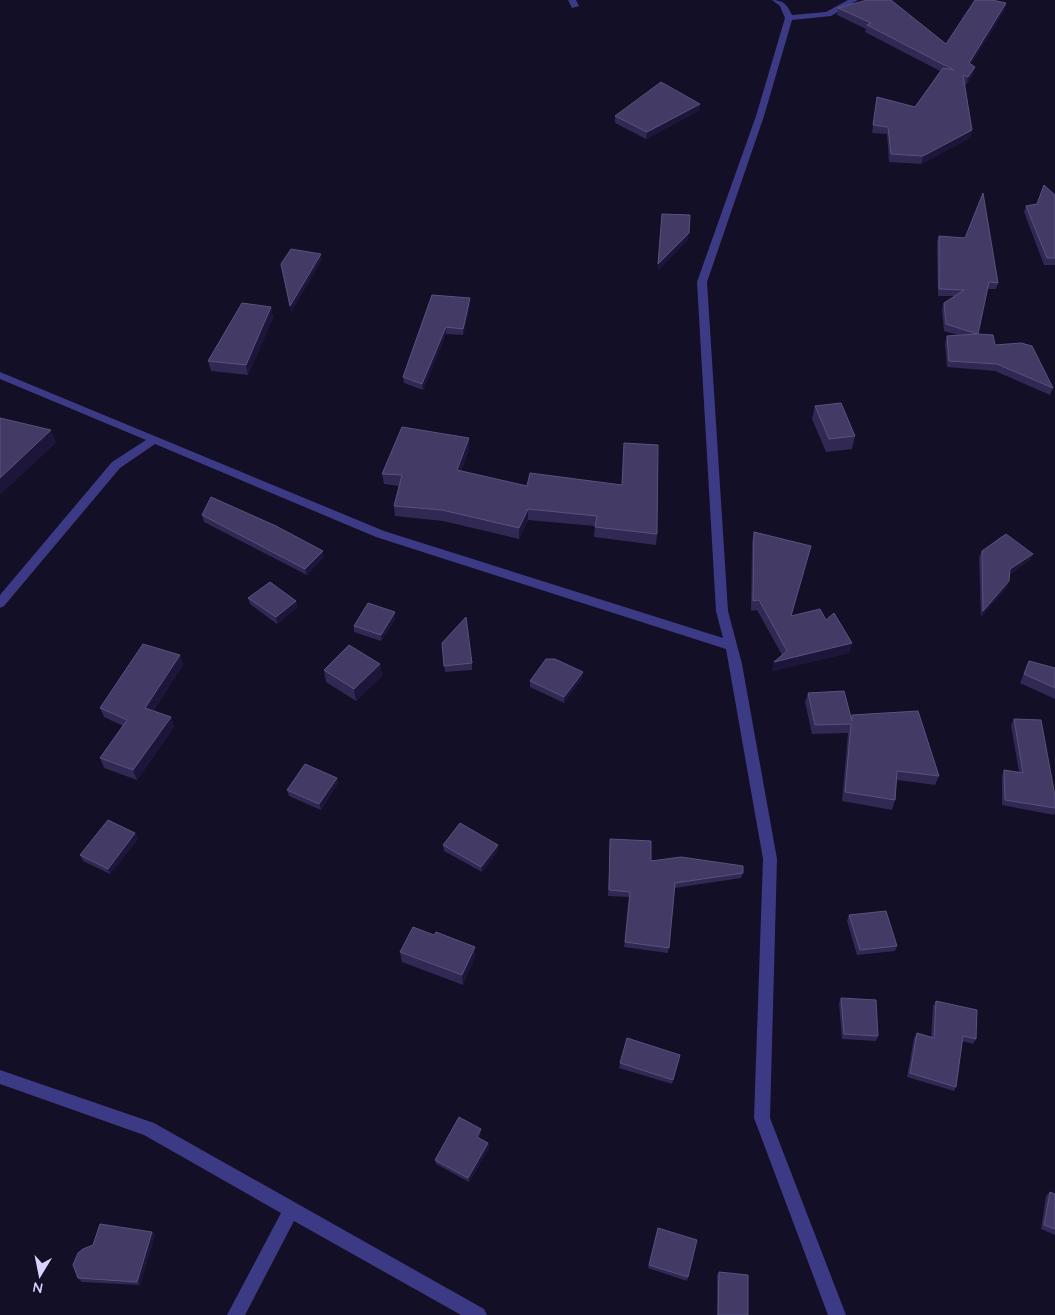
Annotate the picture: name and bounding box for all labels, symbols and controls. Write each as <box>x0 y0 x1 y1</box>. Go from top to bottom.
north arrow <box>15 1250 65 1300</box>
text: N <box>31 1278 44 1298</box>

